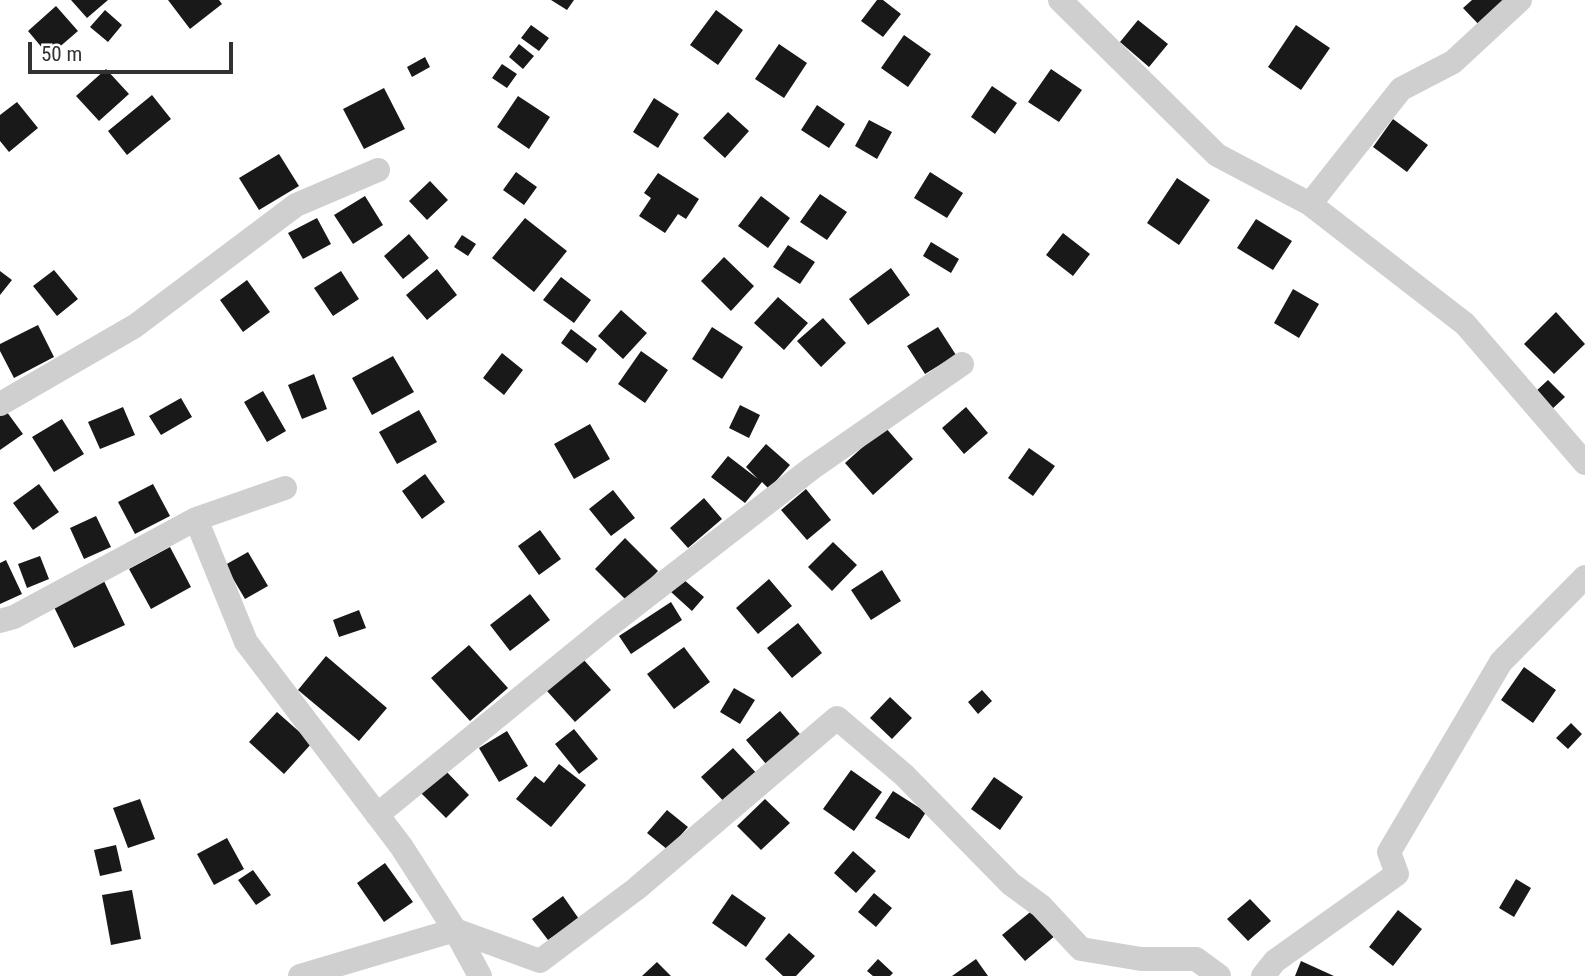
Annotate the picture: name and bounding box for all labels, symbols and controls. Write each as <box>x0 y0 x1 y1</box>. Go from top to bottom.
scale bar <box>32 28 236 72</box>
text: 50 m <box>41 42 82 66</box>

